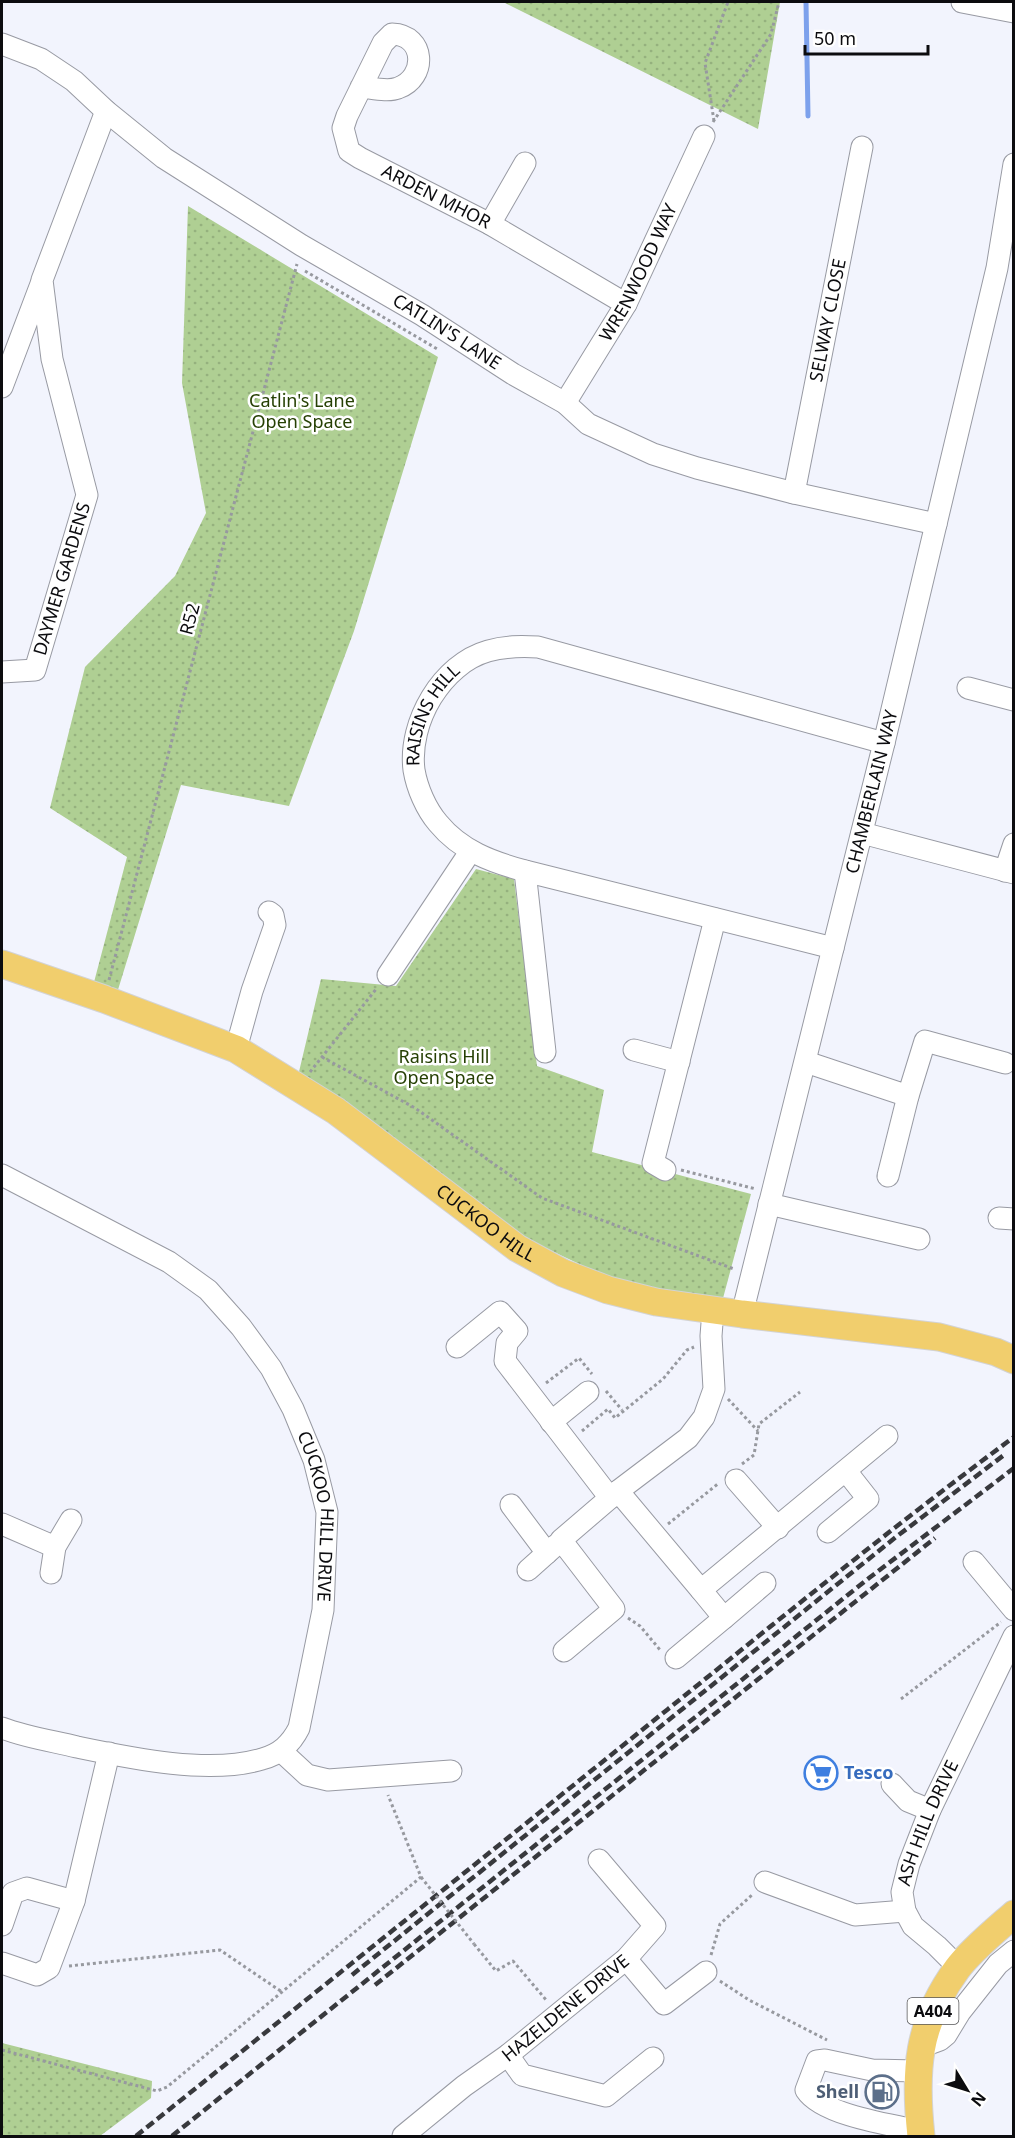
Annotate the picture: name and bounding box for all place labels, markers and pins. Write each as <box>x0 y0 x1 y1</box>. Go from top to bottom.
supermarket icon: Tesco <box>803 1755 839 1791</box>
place label: Tesco <box>844 1760 893 1784</box>
fuel station icon: Shell <box>864 2074 900 2110</box>
place label: Shell <box>816 2079 859 2103</box>

